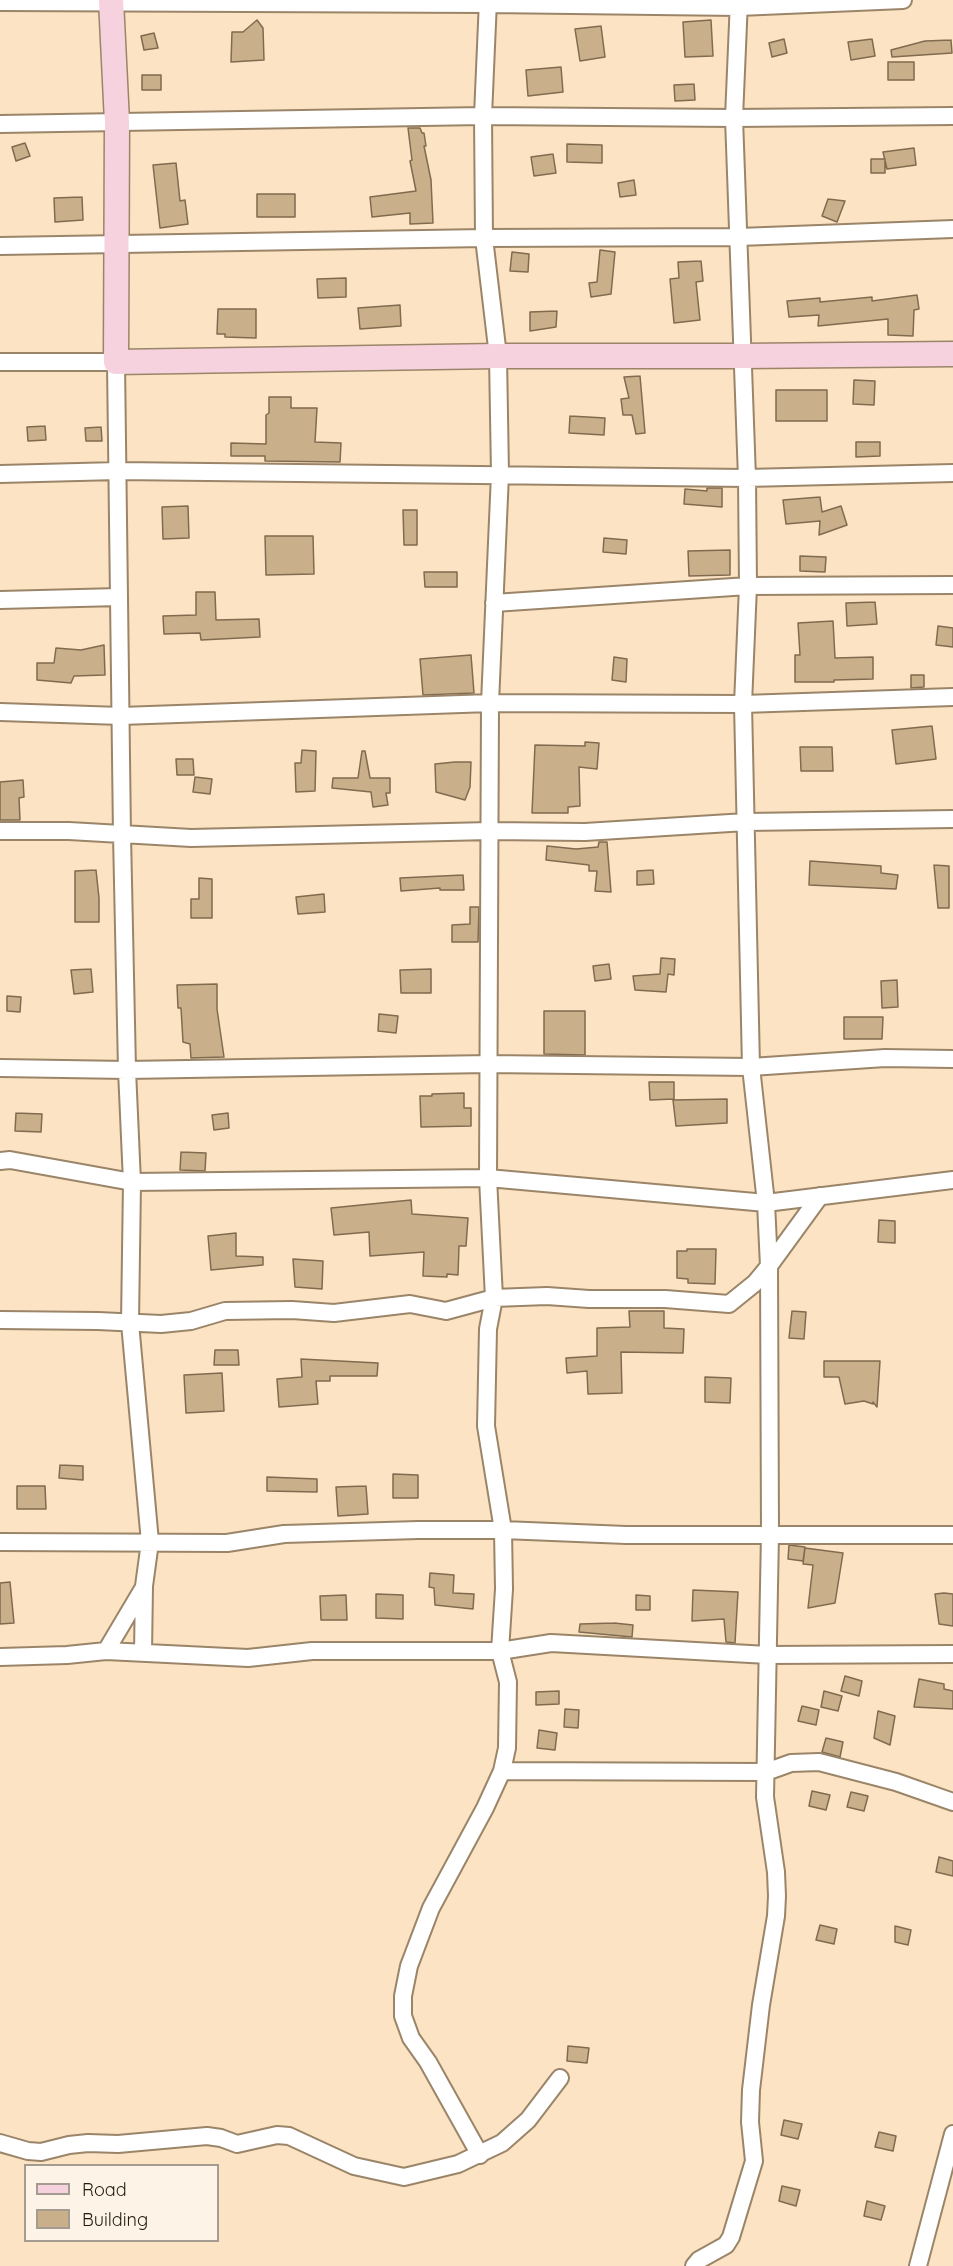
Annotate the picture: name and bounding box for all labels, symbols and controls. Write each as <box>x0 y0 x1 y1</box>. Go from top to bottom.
legend <box>24 2164 219 2242</box>
text: Road <box>82 2178 127 2201</box>
text: Building <box>82 2208 148 2231</box>

